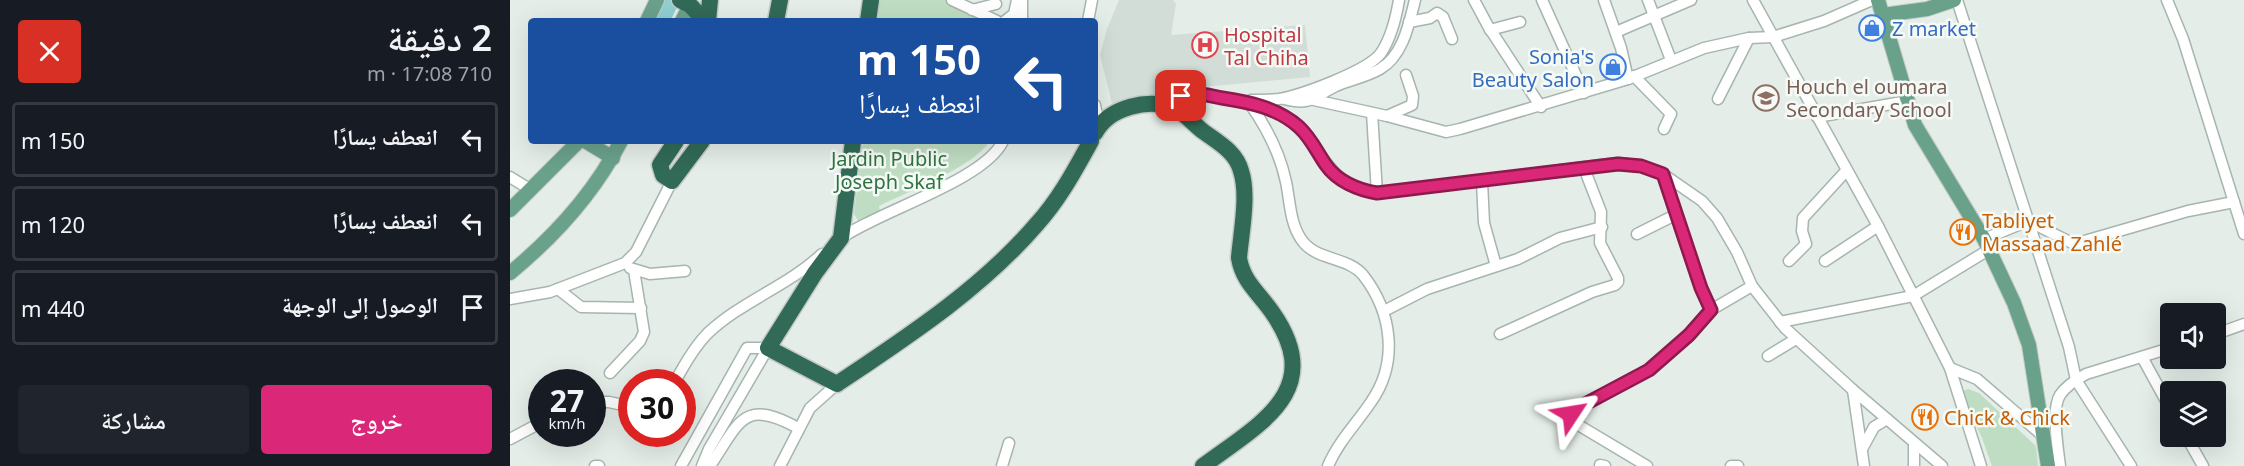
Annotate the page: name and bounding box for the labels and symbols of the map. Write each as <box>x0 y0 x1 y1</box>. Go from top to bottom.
shop icon: Z market <box>1857 13 1887 43</box>
place label: Z market <box>1892 15 1976 42</box>
place label: Hospital Tal Chiha <box>1224 21 1309 71</box>
hospital icon: Hospital Tal Chiha <box>1190 30 1220 60</box>
place label: Sonia's Beauty Salon <box>1472 43 1594 93</box>
shop icon: Sonia's Beauty Salon <box>1598 52 1628 82</box>
pin <box>1155 70 1206 121</box>
place label: Houch el oumara Secondary School <box>1786 73 1952 123</box>
school or university icon: Houch el oumara Secondary School <box>1751 83 1781 113</box>
park label: Jardin Public Joseph Skaf <box>829 145 947 195</box>
place label: Tabliyet Massaad Zahlé <box>1982 207 2122 257</box>
restaurant icon: Tabliyet Massaad Zahlé <box>1948 217 1978 247</box>
speed limit sign: 30 <box>618 369 696 447</box>
position arrow <box>1539 382 1603 446</box>
restaurant icon: Chick & Chick <box>1910 402 1940 432</box>
place label: Chick & Chick <box>1944 404 2070 431</box>

